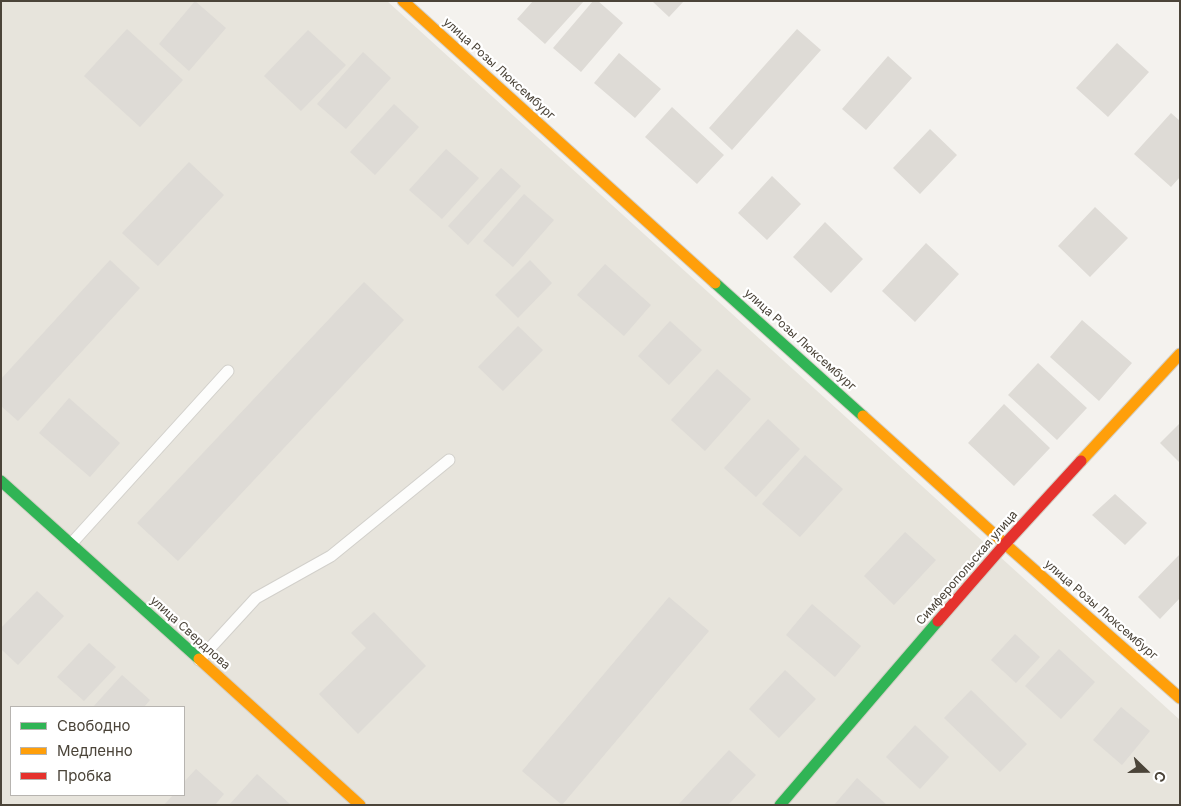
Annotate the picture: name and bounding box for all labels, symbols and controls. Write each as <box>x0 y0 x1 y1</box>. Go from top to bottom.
street label: улица Розы Люксембург <box>440 15 558 123</box>
street label: улица Розы Люксембург <box>741 286 859 394</box>
street label: Симферопольская улица <box>913 508 1021 628</box>
street label: улица Розы Люксембург <box>1041 557 1161 663</box>
street label: улица Свердлова <box>147 593 233 673</box>
legend <box>10 706 185 796</box>
text: Свободно <box>57 716 131 735</box>
text: Медленно <box>57 741 133 760</box>
north arrow <box>1121 746 1171 796</box>
text: Пробка <box>57 766 112 785</box>
text: С <box>1151 769 1170 785</box>

